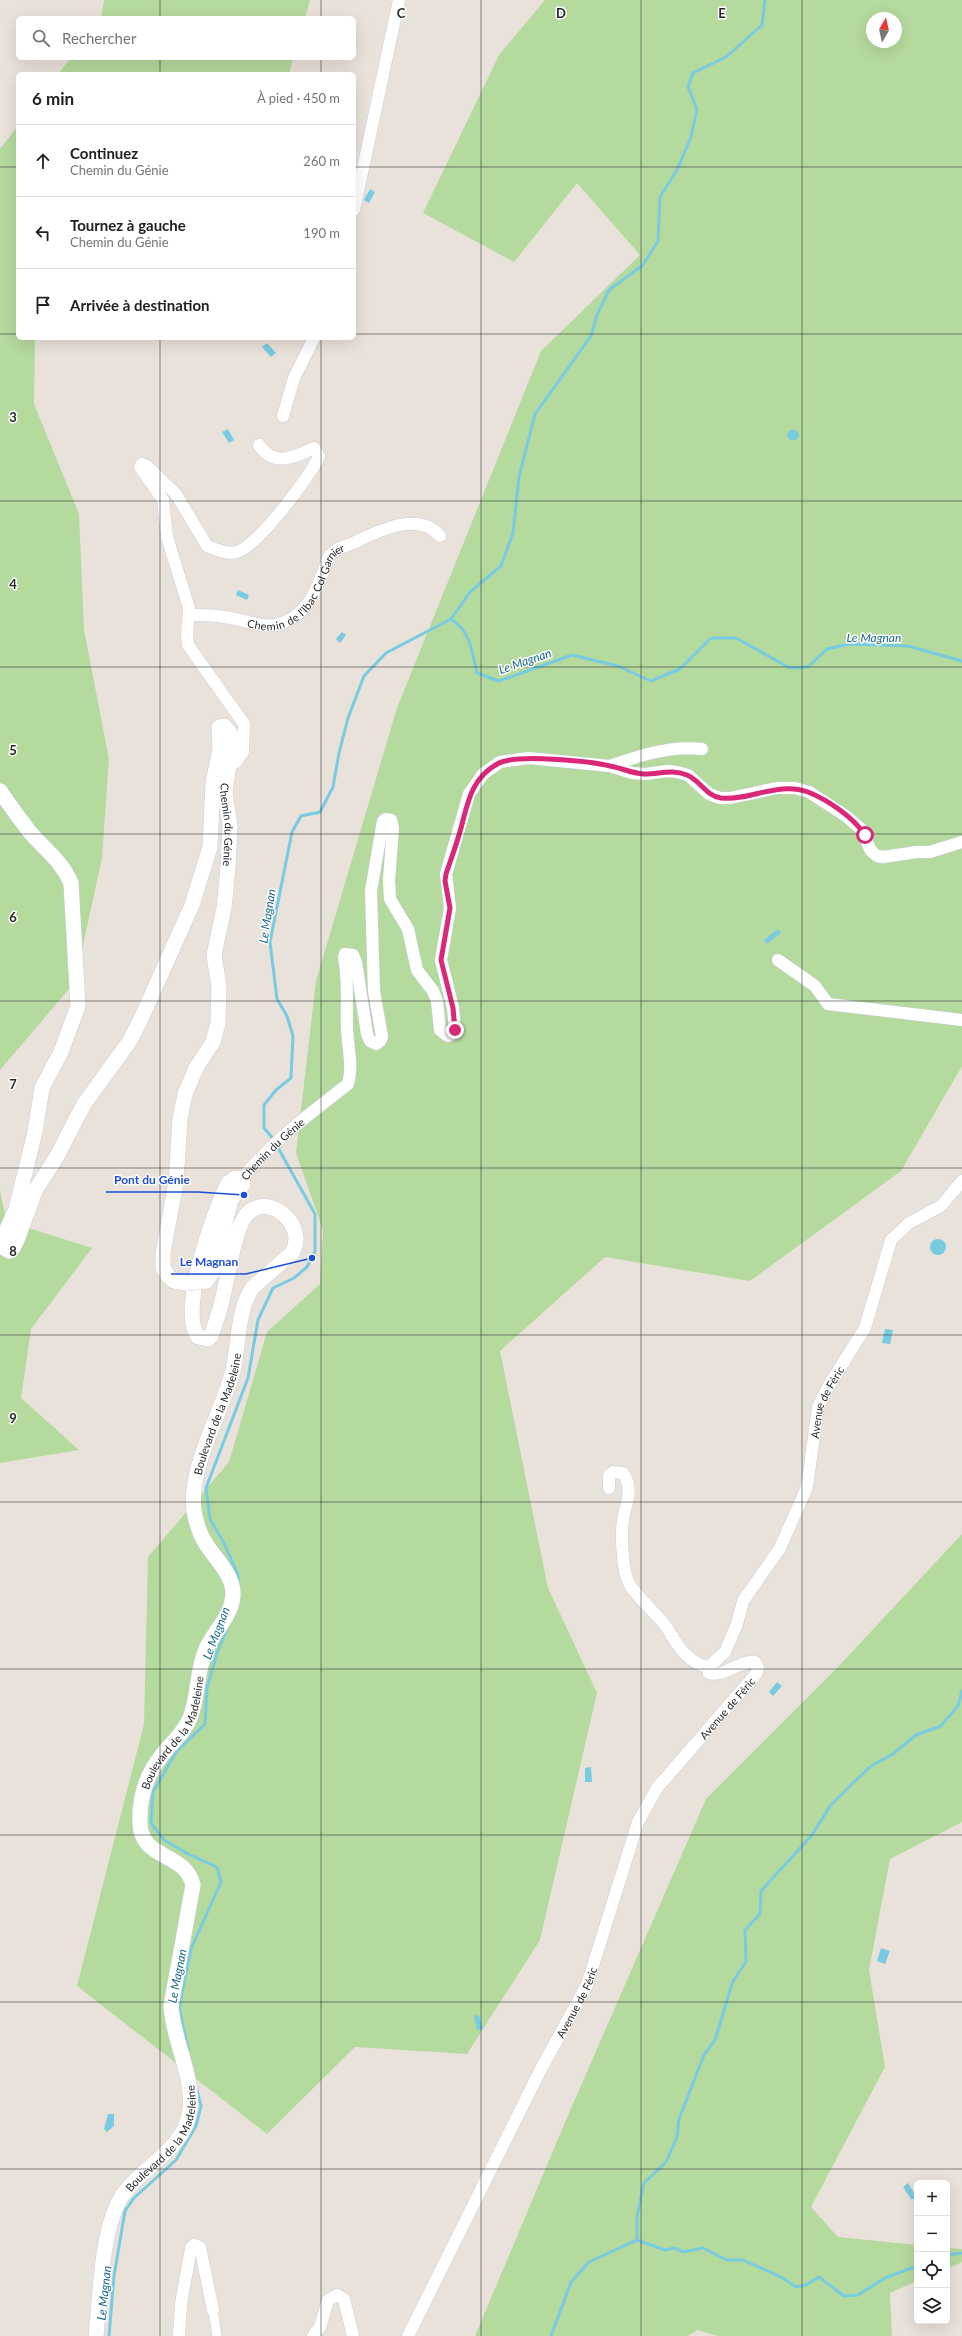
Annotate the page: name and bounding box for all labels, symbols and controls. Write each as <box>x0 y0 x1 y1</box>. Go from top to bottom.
text: C <box>397 5 406 21</box>
text: D <box>556 5 566 21</box>
text: E <box>718 5 726 21</box>
north arrow <box>866 12 902 48</box>
search box <box>16 16 356 60</box>
icon: search <box>30 27 52 49</box>
text: Rechercher <box>62 29 136 47</box>
text: 6 min <box>32 88 74 109</box>
text: À pied · 450 m <box>257 90 340 106</box>
text: Continuez <box>70 144 138 162</box>
icon: ahead <box>32 150 54 172</box>
text: 260 m <box>303 153 340 169</box>
text: Chemin du Génie <box>70 162 169 178</box>
text: Tournez à gauche <box>70 216 186 234</box>
icon: left <box>32 222 54 244</box>
text: 190 m <box>303 225 340 241</box>
text: Chemin du Génie <box>70 234 169 250</box>
icon: arrive <box>32 294 54 316</box>
text: Arrivée à destination <box>70 296 209 314</box>
text: 3 <box>9 409 17 425</box>
street label: Chemin de l'Ibac Col Garnier <box>246 540 346 632</box>
text: 4 <box>9 576 17 592</box>
water label: Le Magnan <box>847 630 901 645</box>
water label: Le Magnan <box>497 645 553 677</box>
text: 5 <box>9 742 17 758</box>
street label: Chemin du Génie <box>218 782 237 867</box>
route start <box>856 826 874 844</box>
water label: Le Magnan <box>255 888 279 944</box>
text: 6 <box>9 909 17 925</box>
route end <box>446 1021 464 1039</box>
text: 7 <box>9 1076 17 1092</box>
street label: Chemin du Génie <box>238 1115 307 1182</box>
callout: Pont du Génie <box>106 1168 198 1192</box>
text: Pont du Génie <box>114 1172 191 1187</box>
text: 8 <box>9 1243 17 1259</box>
callout: Le Magnan <box>171 1250 246 1274</box>
text: Le Magnan <box>180 1254 238 1269</box>
street label: Boulevard de la Madeleine <box>190 1352 242 1476</box>
street label: Avenue de Féric <box>807 1364 846 1439</box>
text: 9 <box>9 1410 17 1426</box>
water label: Le Magnan <box>199 1605 233 1661</box>
street label: Avenue de Féric <box>696 1674 757 1741</box>
street label: Boulevard de la Madeleine <box>138 1675 205 1791</box>
water label: Le Magnan <box>164 1948 190 2004</box>
street label: Avenue de Féric <box>553 1965 599 2040</box>
street label: Boulevard de la Madeleine <box>122 2084 197 2193</box>
map controls <box>914 2180 950 2324</box>
button: + <box>914 2180 950 2216</box>
button: − <box>914 2216 950 2252</box>
button: locate <box>914 2252 950 2288</box>
water label: Le Magnan <box>94 2265 114 2321</box>
button: layers <box>914 2288 950 2324</box>

